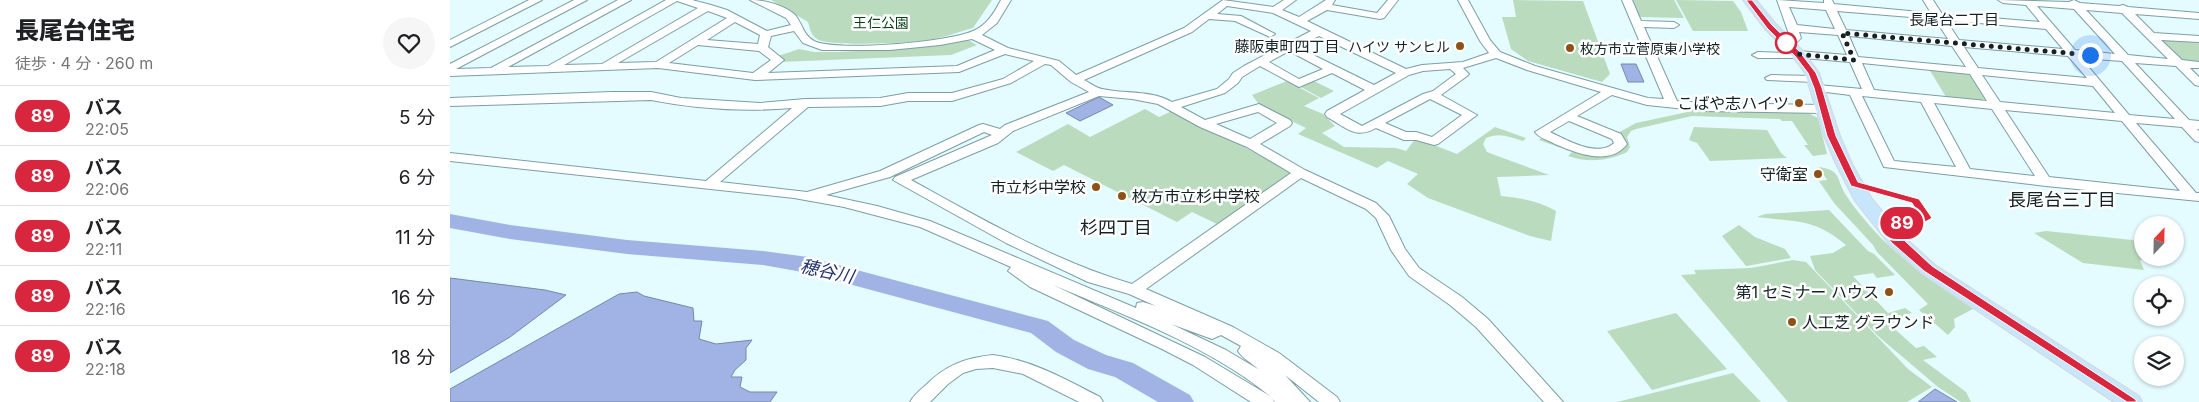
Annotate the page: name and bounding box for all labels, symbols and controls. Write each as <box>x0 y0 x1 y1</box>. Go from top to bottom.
district label: 長尾台二丁目 <box>1909 10 1999 29</box>
park label: 王仁公園 <box>853 14 909 31</box>
text: 長尾台住宅 <box>15 16 135 45</box>
button: heart <box>383 17 435 69</box>
unlabelled marker <box>1775 32 1797 54</box>
district label: 藤阪東町四丁目 <box>1234 37 1340 56</box>
place label: ハイツ サンヒル <box>1348 38 1450 55</box>
marker: ハイツ サンヒル <box>1454 40 1466 52</box>
place label: 枚方市立菅原東小学校 <box>1580 40 1720 57</box>
marker: 枚方市立菅原東小学校 <box>1564 42 1576 54</box>
your location <box>2078 43 2103 68</box>
text: 徒歩 · 4 分 · 260 m <box>15 53 153 73</box>
place label: こばや志ハイツ <box>1677 93 1789 113</box>
text: バス <box>85 96 123 119</box>
marker: こばや志ハイツ <box>1793 97 1805 109</box>
text: 89 <box>31 105 54 126</box>
text: 5 分 <box>399 106 435 129</box>
text: 22:05 <box>85 119 129 139</box>
text: バス <box>85 156 123 179</box>
place label: 守衛室 <box>1760 164 1808 184</box>
text: 89 <box>31 165 54 186</box>
text: 6 分 <box>399 166 435 189</box>
marker: 守衛室 <box>1812 168 1824 180</box>
place label: 市立杉中学校 <box>990 177 1086 197</box>
text: 22:06 <box>85 179 129 199</box>
marker: 市立杉中学校 <box>1090 181 1102 193</box>
place label: 枚方市立杉中学校 <box>1132 186 1260 206</box>
district label: 長尾台三丁目 <box>2008 189 2116 210</box>
marker: 枚方市立杉中学校 <box>1116 190 1128 202</box>
line badge: 89 <box>1880 207 1924 239</box>
text: 89 <box>1890 212 1914 233</box>
text: バス <box>85 216 123 239</box>
north arrow <box>2134 216 2184 266</box>
map controls <box>2134 216 2184 386</box>
district label: 杉四丁目 <box>1080 217 1152 238</box>
text: 89 <box>31 225 54 246</box>
text: 11 分 <box>395 226 435 249</box>
text: 22:11 <box>85 239 122 259</box>
water label: 穂谷川 <box>798 255 858 287</box>
text: バス <box>85 276 123 299</box>
button: locate <box>2134 276 2184 326</box>
place label: 第1 セミナー ハウス <box>1735 282 1879 302</box>
text: 89 <box>31 285 54 306</box>
text: 16 分 <box>391 286 435 309</box>
marker: 第1 セミナー ハウス <box>1883 286 1895 298</box>
text: 22:16 <box>85 299 126 319</box>
place label: 人工芝 グラウンド <box>1802 312 1935 332</box>
marker: 人工芝 グラウンド <box>1786 316 1798 328</box>
text: バス <box>85 336 123 359</box>
button: layers <box>2134 336 2184 386</box>
text: 89 <box>31 345 54 366</box>
text: 18 分 <box>391 346 435 369</box>
text: 22:18 <box>85 359 126 379</box>

